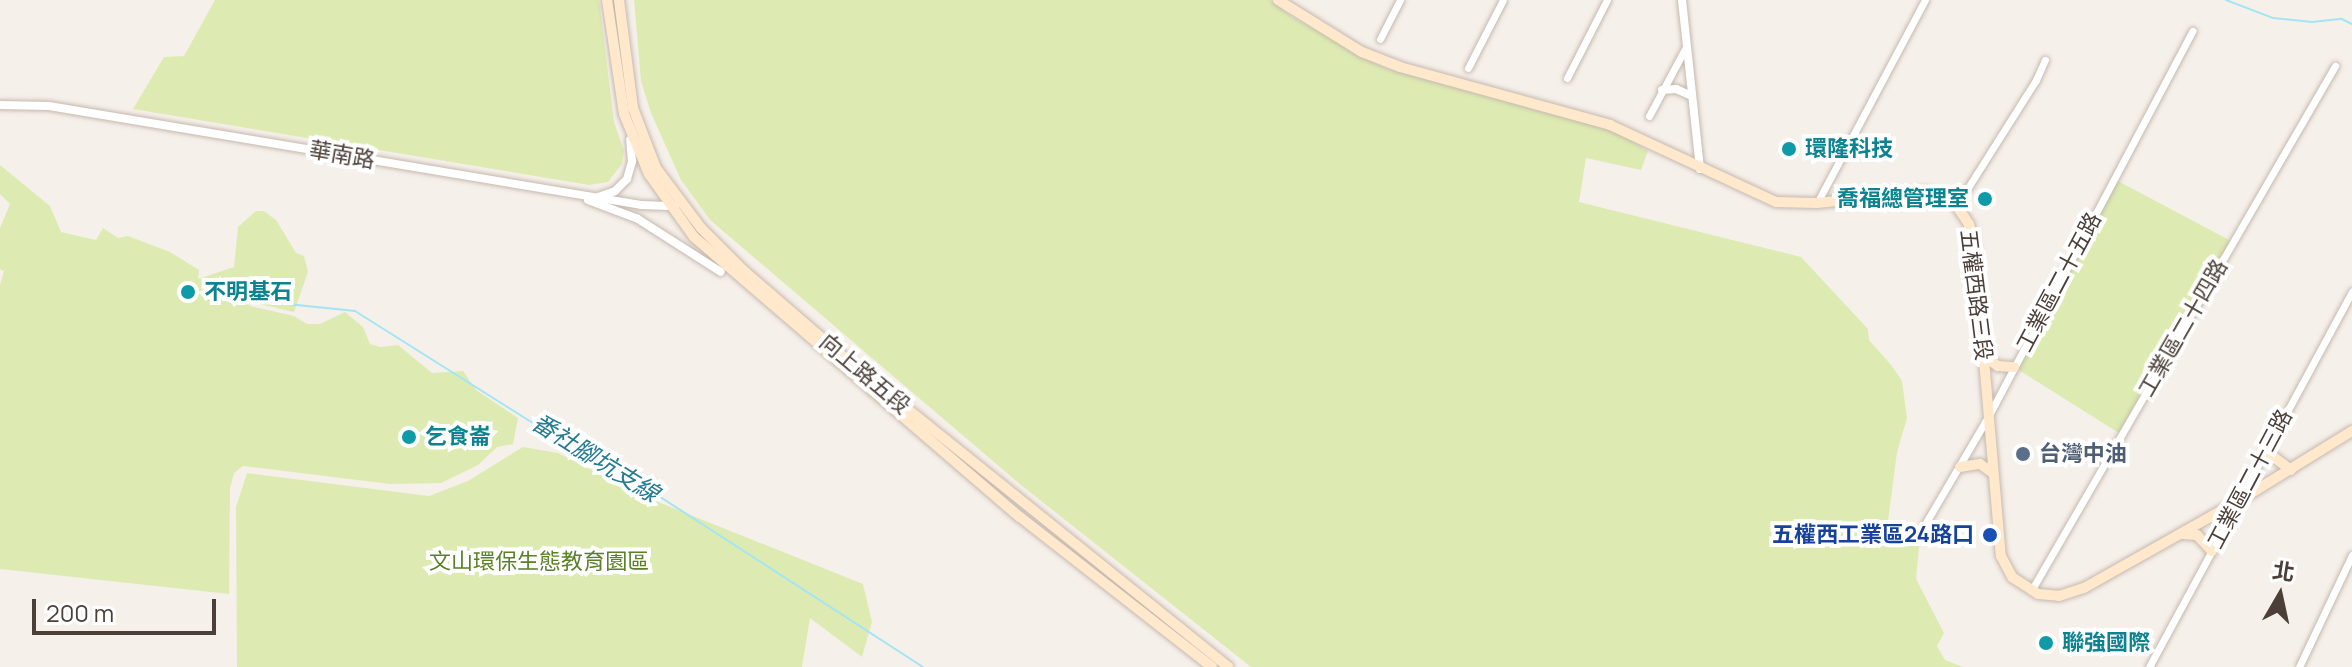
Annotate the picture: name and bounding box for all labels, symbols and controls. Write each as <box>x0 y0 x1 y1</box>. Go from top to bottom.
street label: 華南路 <box>307 136 377 174</box>
place label: 環隆科技 <box>1805 136 1893 162</box>
marker: 環隆科技 <box>1780 140 1798 158</box>
place label: 喬福總管理室 <box>1837 186 1969 212</box>
marker: 喬福總管理室 <box>1976 190 1994 208</box>
street label: 工業區二十五路 <box>2011 208 2107 356</box>
street label: 五權西路三段 <box>1955 228 1997 362</box>
street label: 工業區二十四路 <box>2133 255 2233 401</box>
place label: 不明基石 <box>204 279 292 305</box>
marker: 不明基石 <box>179 283 197 301</box>
street label: 向上路五段 <box>814 329 916 419</box>
street label: 工業區二十三路 <box>2202 405 2298 553</box>
water label: 番社腳坑支線 <box>527 407 665 507</box>
place label: 乞食崙 <box>425 424 491 450</box>
marker: 乞食崙 <box>400 428 418 446</box>
place label: 台灣中油 <box>2039 441 2127 467</box>
marker: 台灣中油 <box>2014 445 2032 463</box>
place label: 五權西工業區24路口 <box>1772 522 1974 548</box>
marker: 五權西工業區24路口 <box>1981 526 1999 544</box>
park label: 文山環保生態教育園區 <box>429 549 649 575</box>
north arrow <box>2240 555 2320 635</box>
text: 北 <box>2271 555 2297 588</box>
scale bar <box>36 583 220 633</box>
text: 200 m <box>46 596 114 629</box>
place label: 聯強國際 <box>2062 630 2150 656</box>
marker: 聯強國際 <box>2037 634 2055 652</box>

